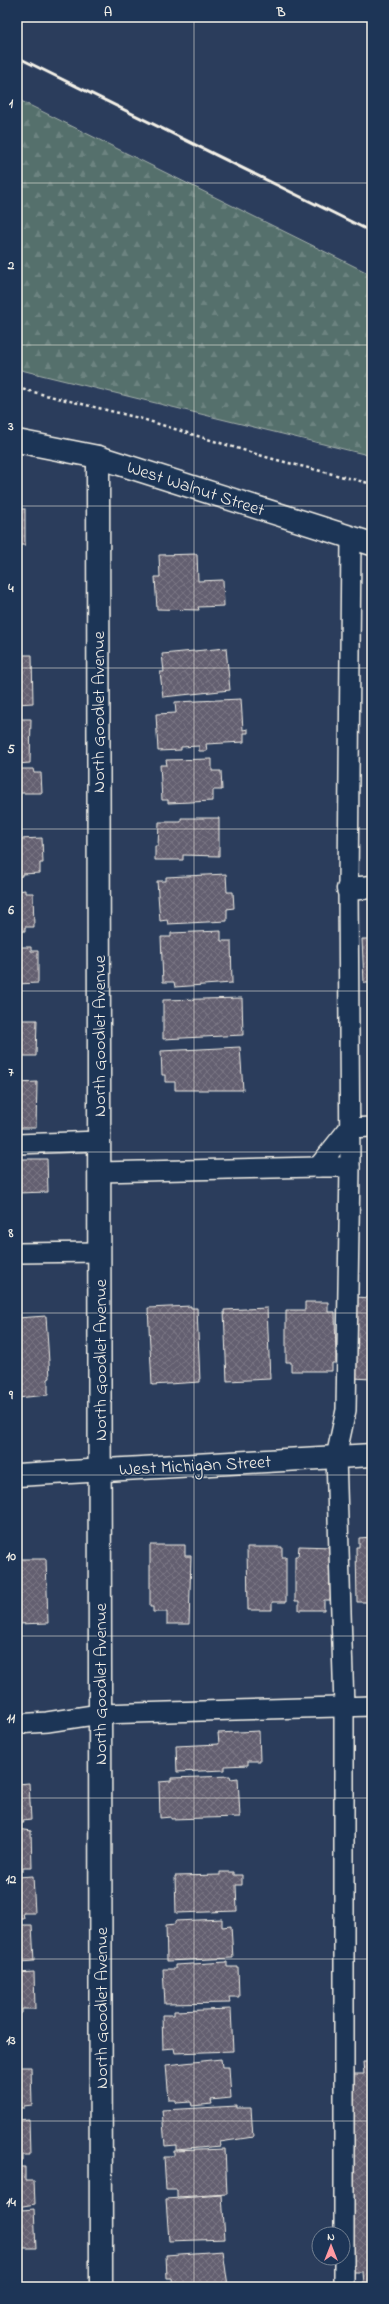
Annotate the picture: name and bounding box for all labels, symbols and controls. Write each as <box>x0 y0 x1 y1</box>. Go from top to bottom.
text: A <box>104 3 112 22</box>
text: B <box>276 3 286 22</box>
text: 1 <box>9 94 14 113</box>
text: 2 <box>7 256 15 275</box>
text: 3 <box>7 417 14 436</box>
street label: West Walnut Street <box>123 455 268 524</box>
text: 4 <box>7 579 14 598</box>
street label: North Goodlet Avenue <box>87 630 113 793</box>
text: 5 <box>7 740 15 759</box>
text: 6 <box>7 901 14 920</box>
street label: North Goodlet Avenue <box>88 954 114 1117</box>
text: 7 <box>8 1063 14 1082</box>
text: 8 <box>8 1224 14 1243</box>
street label: North Goodlet Avenue <box>89 1278 115 1441</box>
text: 9 <box>8 1386 14 1405</box>
street label: West Michigan Street <box>118 1450 272 1485</box>
text: 10 <box>6 1547 16 1566</box>
street label: North Goodlet Avenue <box>89 1602 115 1765</box>
text: 11 <box>7 1709 16 1728</box>
text: 12 <box>6 1870 17 1889</box>
street label: North Goodlet Avenue <box>90 1926 116 2089</box>
text: 13 <box>6 2031 16 2050</box>
text: 14 <box>6 2193 16 2212</box>
north arrow <box>311 2226 351 2266</box>
text: N <box>327 2229 335 2245</box>

